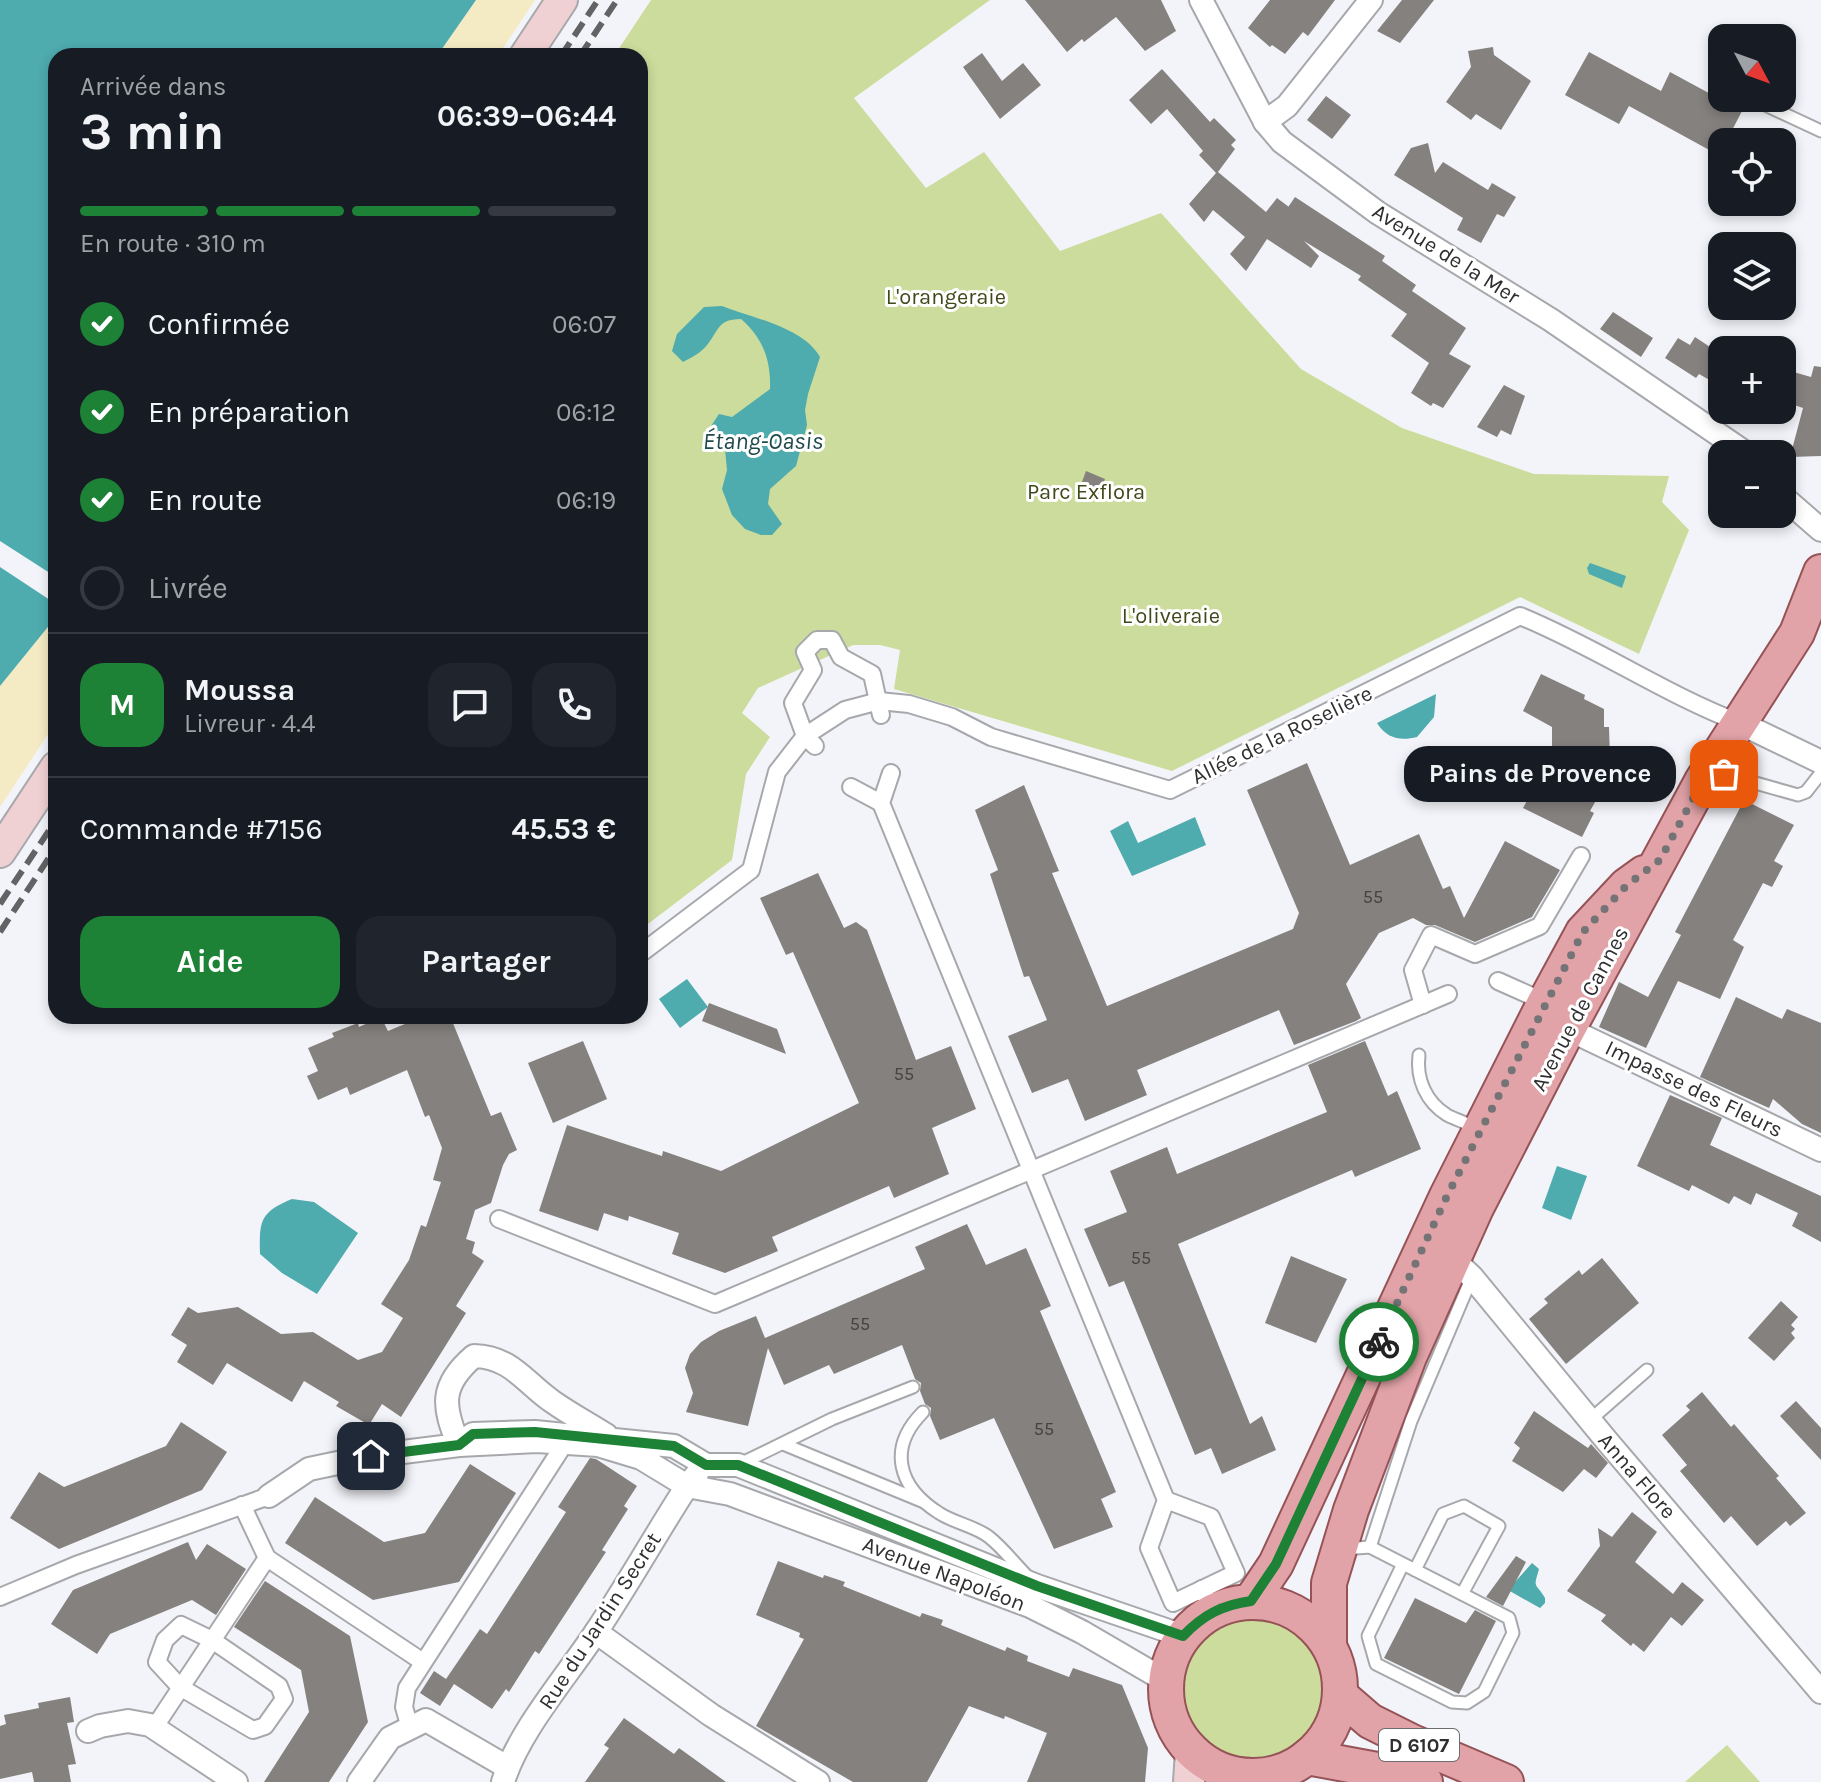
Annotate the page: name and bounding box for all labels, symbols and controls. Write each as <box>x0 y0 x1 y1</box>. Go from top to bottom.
north arrow <box>1708 24 1796 112</box>
map controls <box>1708 24 1796 528</box>
text: Arrivée dans <box>80 71 227 102</box>
text: 06:39–06:44 <box>437 98 616 134</box>
text: 3 min <box>80 101 224 162</box>
button: locate <box>1708 128 1796 216</box>
street label: Avenue de la Mer <box>1368 198 1524 310</box>
text: En route · 310 m <box>80 228 266 259</box>
button: layers <box>1708 232 1796 320</box>
park label: L'orangeraie <box>886 284 1006 310</box>
icon: check <box>80 302 124 346</box>
text: Confirmée <box>148 306 290 342</box>
text: 06:07 <box>552 309 616 340</box>
button: + <box>1708 336 1796 424</box>
icon: check <box>80 390 124 434</box>
text: En préparation <box>148 394 350 430</box>
text: 06:12 <box>556 397 616 428</box>
water label: Étang-Oasis <box>703 427 823 455</box>
button: − <box>1708 440 1796 528</box>
icon: check <box>80 478 124 522</box>
park label: Parc Exflora <box>1027 479 1145 505</box>
text: En route <box>148 482 262 518</box>
text: 06:19 <box>556 485 616 516</box>
text: Livrée <box>148 570 228 606</box>
park label: L'oliveraie <box>1122 603 1220 629</box>
button: chat <box>428 663 512 747</box>
button: phone <box>532 663 616 747</box>
text: Moussa <box>184 672 295 708</box>
street label: Allée de la Roselière <box>1188 680 1376 790</box>
text: M <box>109 687 135 723</box>
text: Livreur · 4.4 <box>184 708 316 739</box>
pin <box>1690 740 1758 808</box>
callout: Pains de Provence <box>1404 746 1676 802</box>
icon: bag <box>1702 752 1746 796</box>
text: Pains de Provence <box>1429 758 1651 789</box>
text: Commande #7156 <box>80 811 323 847</box>
text: 45.53 € <box>512 811 616 847</box>
house number: 55 <box>1363 886 1383 908</box>
button: Aide <box>80 916 340 1008</box>
button: Partager <box>356 916 616 1008</box>
street label: Avenue de Cannes <box>1526 922 1634 1096</box>
street label: Impasse des Fleurs <box>1601 1035 1787 1143</box>
house number: 55 <box>894 1063 914 1085</box>
house number: 55 <box>1131 1247 1151 1269</box>
courier <box>1339 1302 1419 1382</box>
house number: 55 <box>850 1313 870 1335</box>
icon: bike <box>1357 1320 1401 1364</box>
house number: 55 <box>1034 1418 1054 1440</box>
pin <box>337 1422 405 1490</box>
street label: Anna Flore <box>1593 1428 1681 1524</box>
icon: home <box>349 1434 393 1478</box>
street label: Rue du Jardin Secret <box>533 1528 667 1714</box>
street label: Avenue Napoléon <box>859 1531 1029 1617</box>
road number: D 6107 <box>1379 1729 1459 1761</box>

